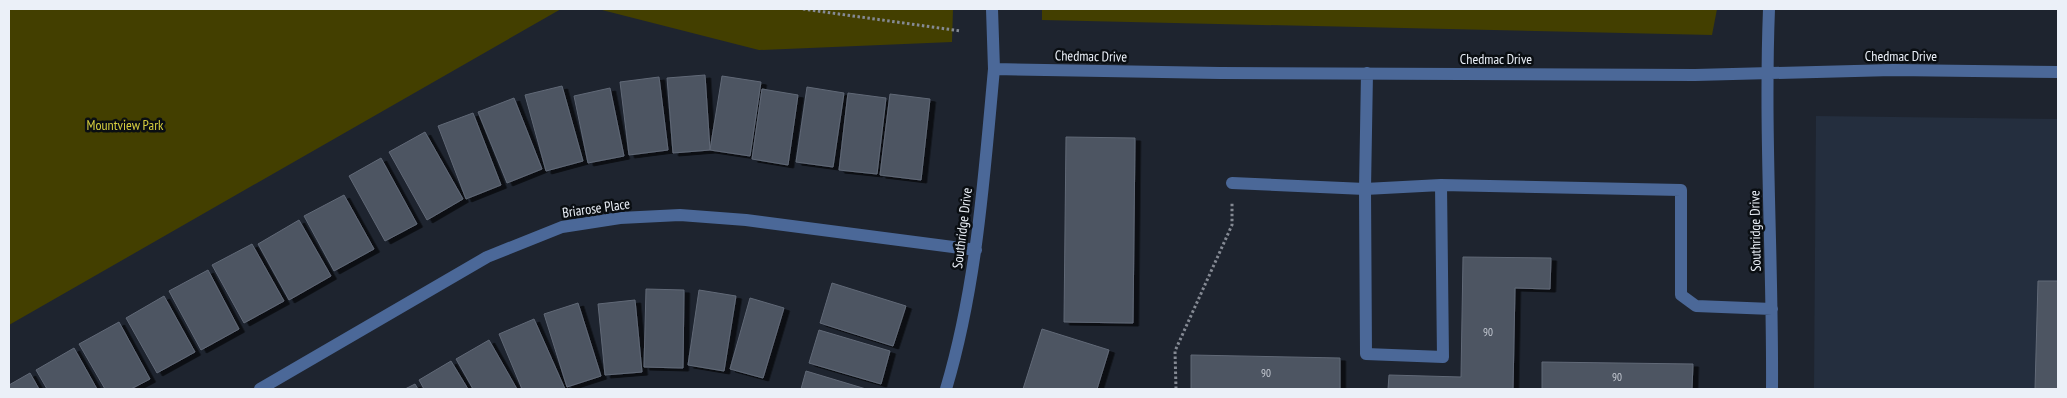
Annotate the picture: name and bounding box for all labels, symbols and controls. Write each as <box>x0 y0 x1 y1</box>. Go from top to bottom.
street label: Chedmac Drive <box>1055 46 1127 66</box>
street label: Chedmac Drive <box>1865 47 1937 65</box>
street label: Chedmac Drive <box>1460 50 1532 68</box>
park label: Mountview Park <box>87 116 164 134</box>
street label: Southridge Drive <box>948 186 976 269</box>
street label: Southridge Drive <box>1745 190 1765 272</box>
street label: Briarose Place <box>561 194 631 222</box>
house number: 90 <box>1483 325 1493 339</box>
house number: 90 <box>1261 366 1271 380</box>
house number: 90 <box>1612 370 1622 384</box>

